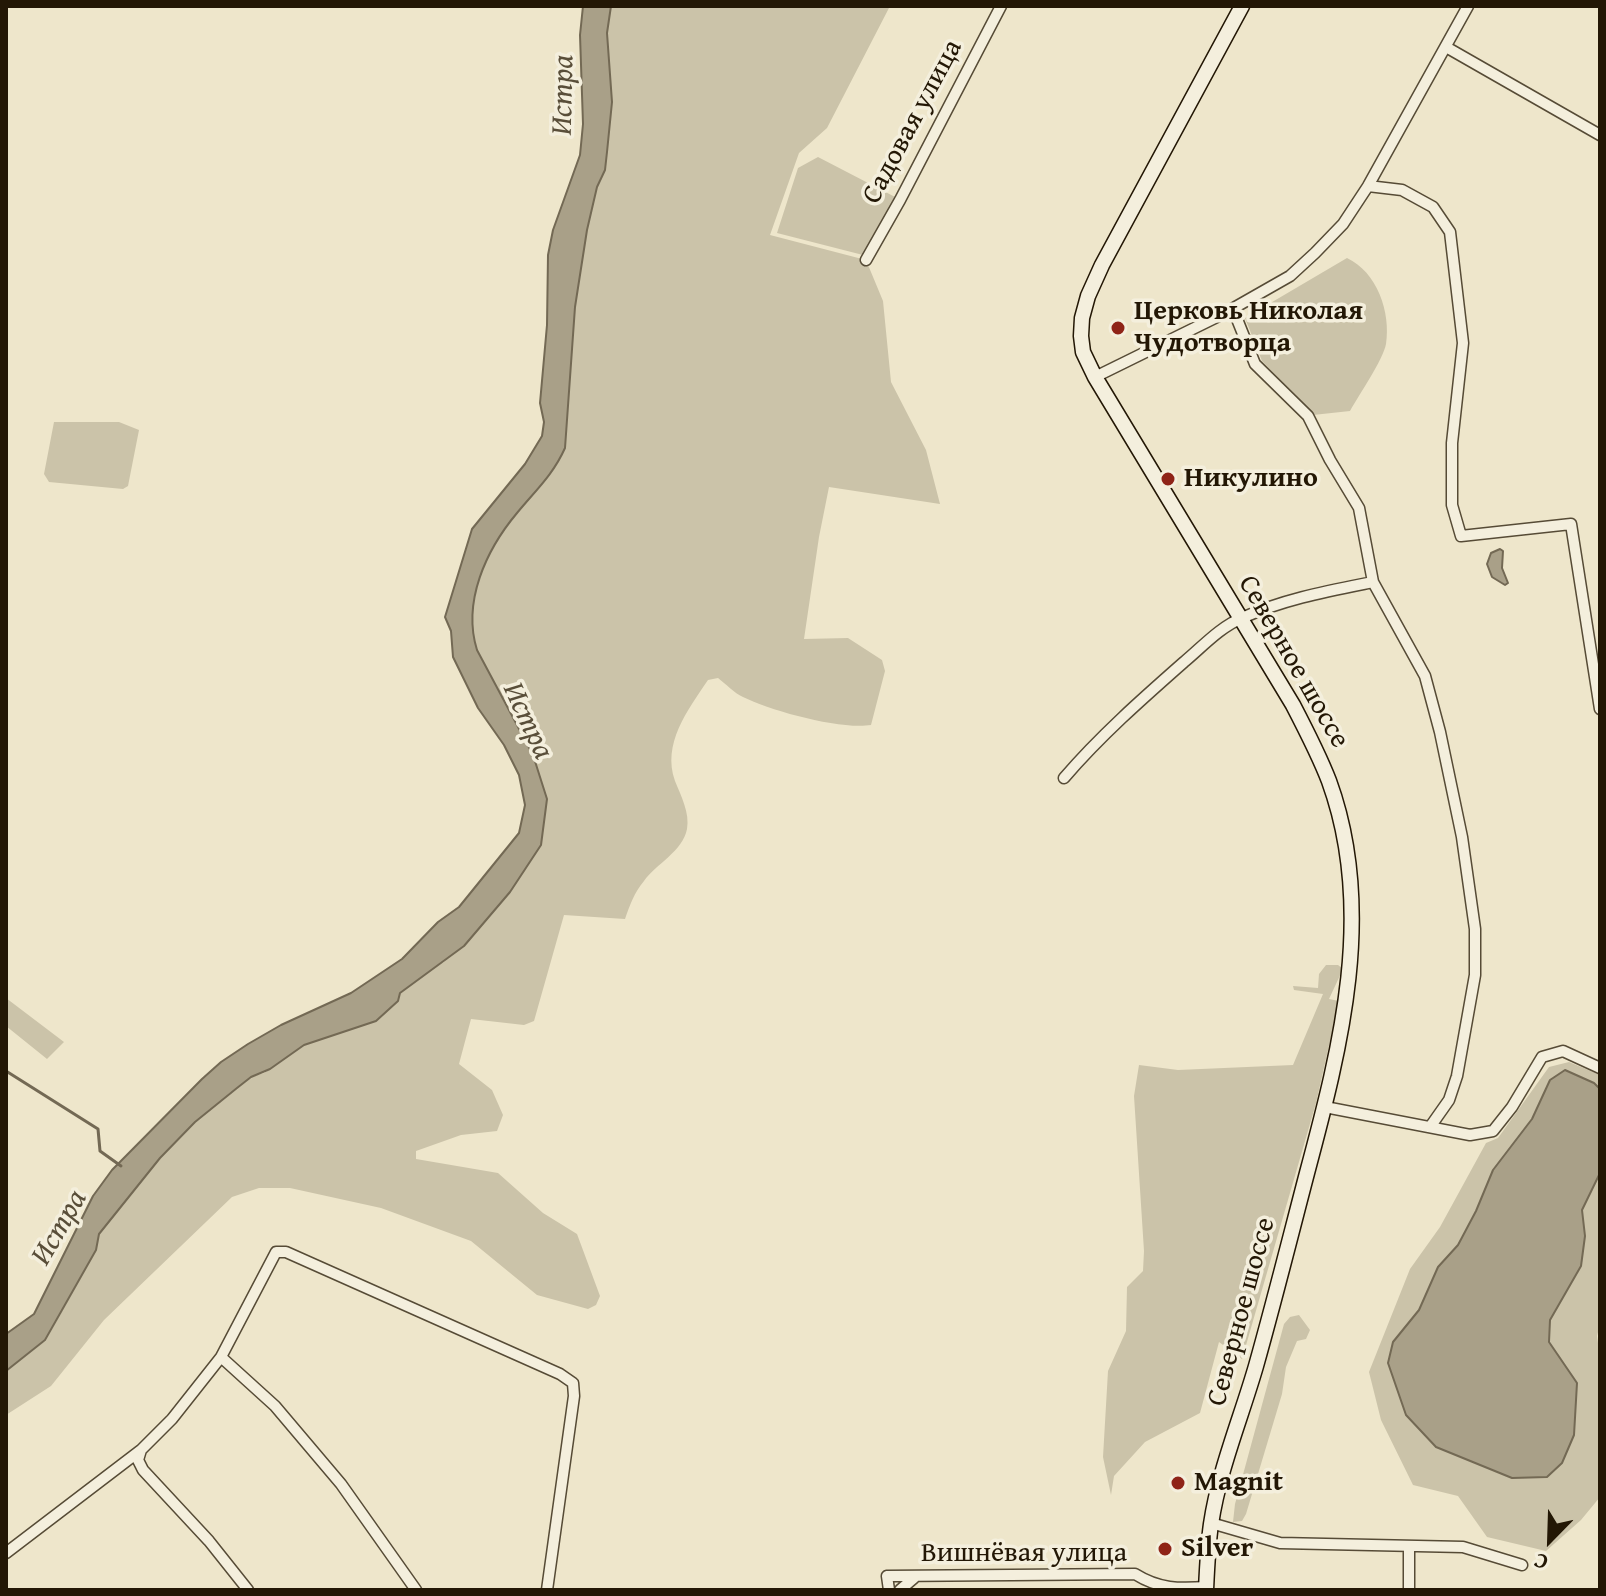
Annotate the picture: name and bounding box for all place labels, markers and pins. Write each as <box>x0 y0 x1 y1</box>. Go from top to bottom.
place label: Церковь Николая Чудотворца <box>1134 295 1363 361</box>
marker: Церковь Николая Чудотворца <box>1109 319 1127 337</box>
place label: Никулино <box>1184 462 1318 496</box>
marker: Никулино <box>1159 470 1177 488</box>
place label: Magnit <box>1194 1466 1283 1500</box>
marker: Magnit <box>1169 1474 1187 1492</box>
place label: Silver <box>1181 1532 1253 1566</box>
marker: Silver <box>1156 1540 1174 1558</box>

